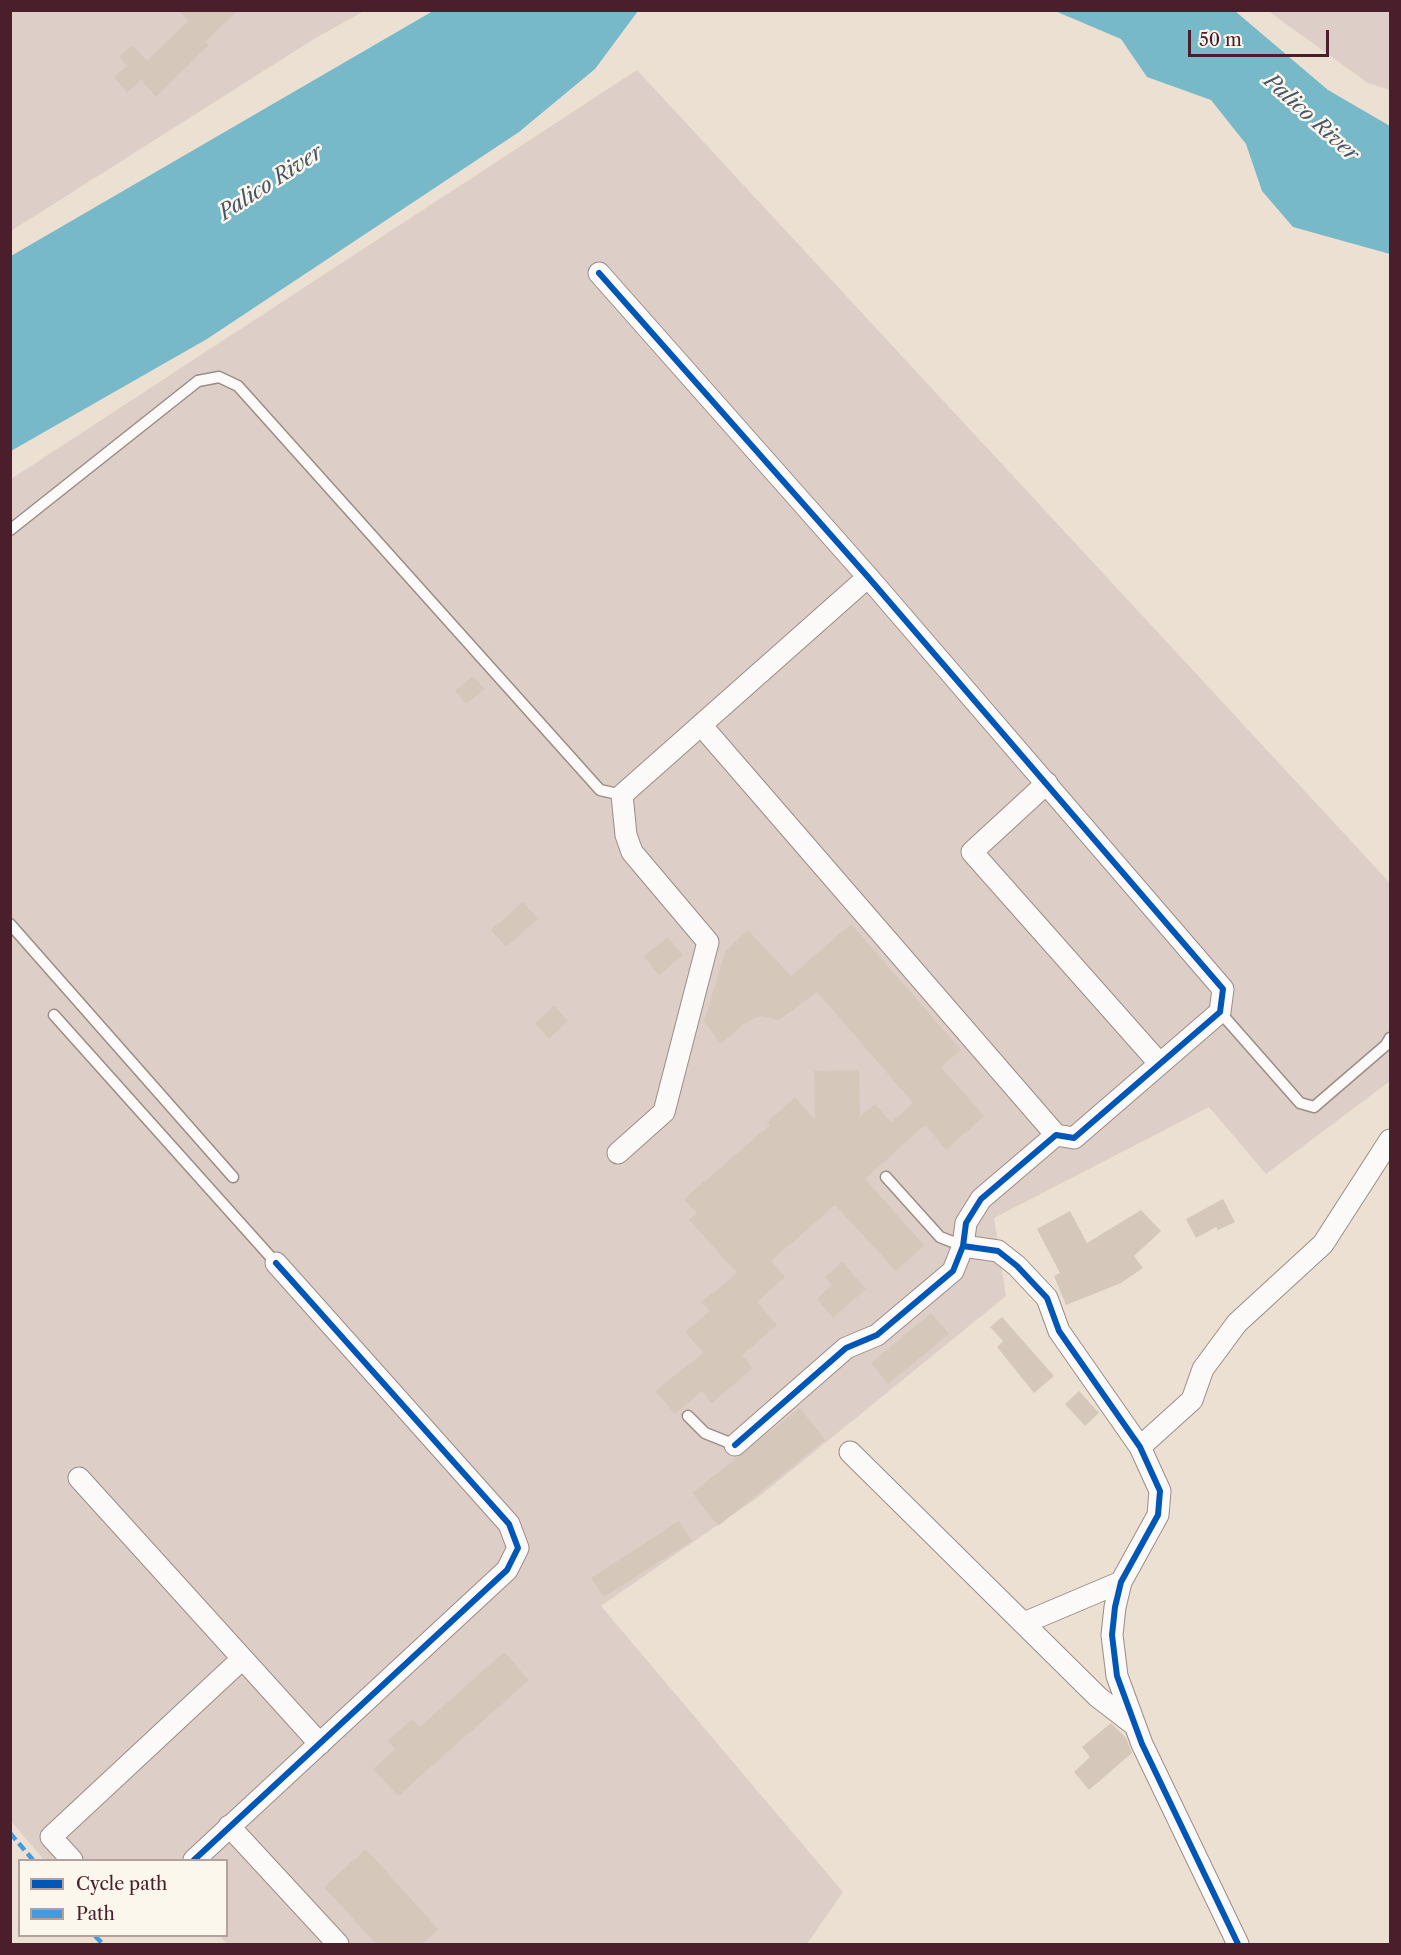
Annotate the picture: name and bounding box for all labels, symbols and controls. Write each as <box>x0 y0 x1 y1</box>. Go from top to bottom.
scale bar <box>1191 18 1332 56</box>
text: 50 m <box>1199 29 1242 51</box>
water label: Palico River <box>1258 69 1364 167</box>
water label: Palico River <box>214 140 328 226</box>
legend <box>18 1859 228 1937</box>
text: Cycle path <box>76 1873 167 1895</box>
text: Path <box>76 1903 115 1925</box>

